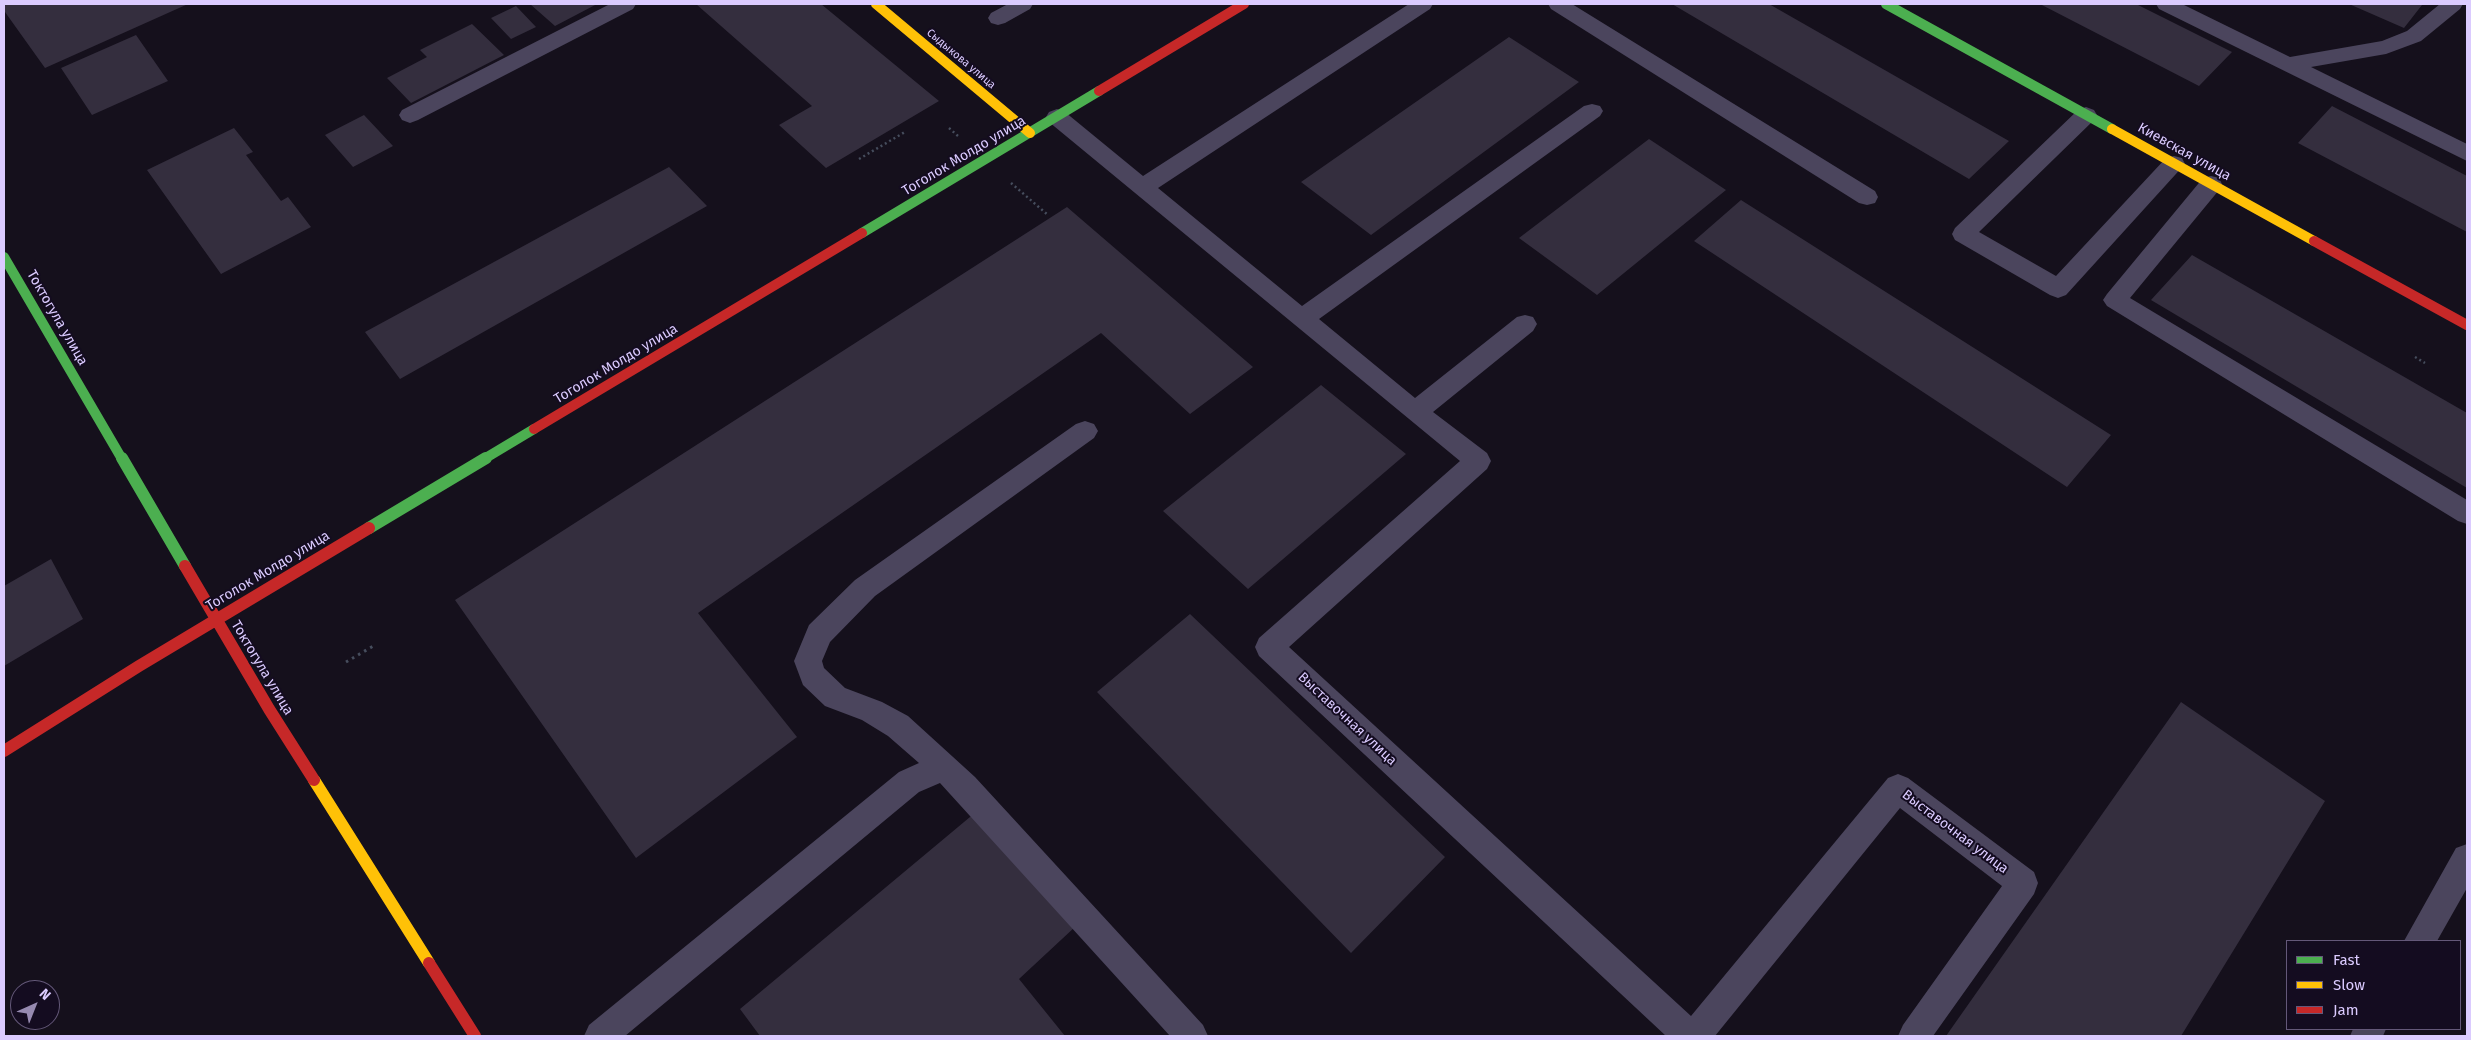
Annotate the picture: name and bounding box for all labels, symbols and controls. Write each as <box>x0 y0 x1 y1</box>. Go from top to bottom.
street label: Сыдыкова улица <box>924 26 998 92</box>
street label: Тоголок Молдо улица <box>899 112 1029 200</box>
street label: Киевская улица <box>2134 119 2234 185</box>
street label: Токтогула улица <box>23 267 91 369</box>
street label: Тоголок Молдо улица <box>551 320 681 408</box>
street label: Тоголок Молдо улица <box>203 527 333 615</box>
street label: Токтогула улица <box>227 618 297 718</box>
street label: Выставочная улица <box>1294 669 1400 769</box>
street label: Выставочная улица <box>1898 786 2012 878</box>
legend <box>2286 940 2461 1030</box>
text: Fast <box>2333 951 2360 969</box>
text: Slow <box>2333 976 2365 994</box>
north arrow <box>10 980 60 1030</box>
text: N <box>36 985 54 1004</box>
text: Jam <box>2333 1001 2359 1019</box>

